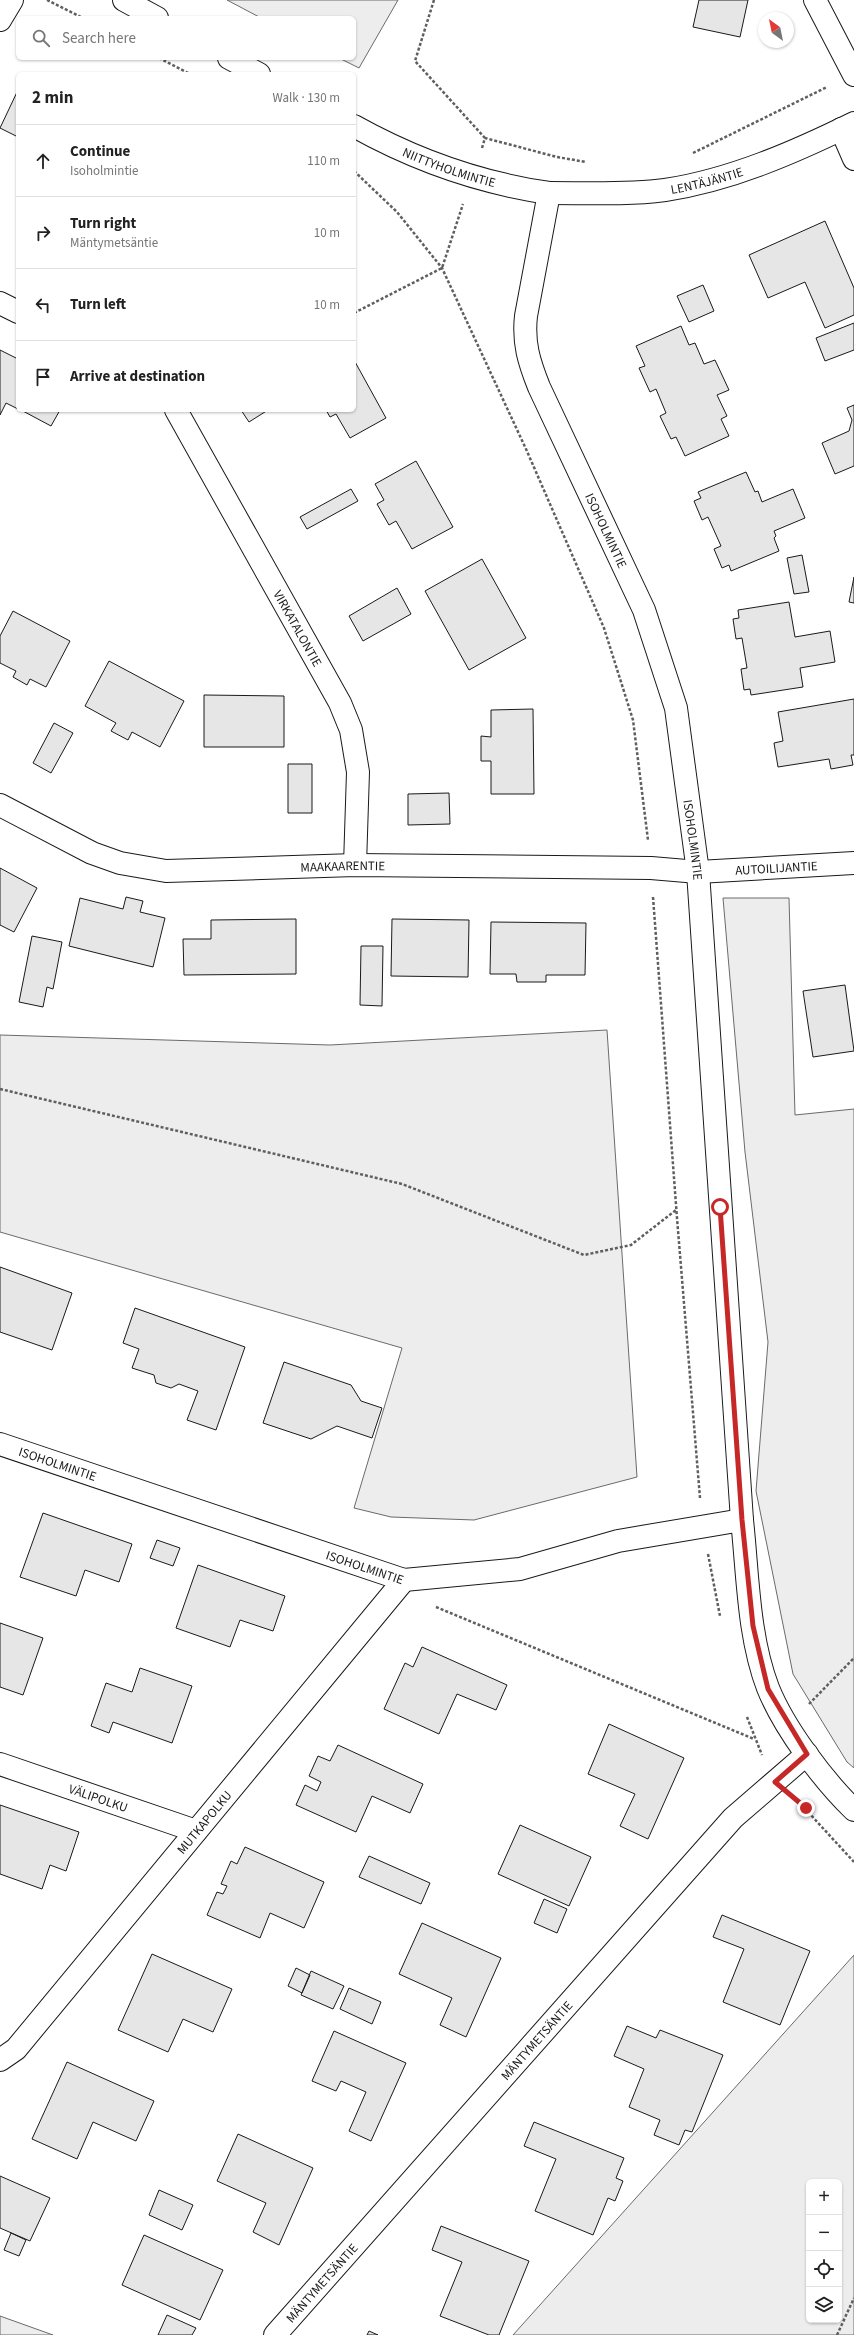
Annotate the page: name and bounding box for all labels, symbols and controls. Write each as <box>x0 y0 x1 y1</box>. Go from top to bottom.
north arrow <box>758 12 794 48</box>
search box <box>16 16 356 60</box>
icon: search <box>30 27 52 49</box>
text: Search here <box>62 28 136 49</box>
text: 2 min <box>32 86 73 110</box>
text: Walk · 130 m <box>272 89 340 107</box>
text: Continue <box>70 141 130 162</box>
street label: NIITTYHOLMINTIE <box>400 143 497 192</box>
icon: ahead <box>32 150 54 172</box>
text: 110 m <box>307 152 340 170</box>
text: Isoholmintie <box>70 162 138 180</box>
street label: LENTÄJÄNTIE <box>669 163 746 199</box>
text: Turn right <box>70 213 136 234</box>
icon: right <box>32 222 54 244</box>
text: 10 m <box>314 224 340 242</box>
text: Mäntymetsäntie <box>70 234 158 252</box>
icon: left <box>32 294 54 316</box>
text: Turn left <box>70 294 126 315</box>
text: 10 m <box>314 296 340 314</box>
icon: arrive <box>32 366 54 388</box>
text: Arrive at destination <box>70 366 205 387</box>
street label: ISOHOLMINTIE <box>580 490 631 571</box>
street label: VIRKATALONTIE <box>269 587 326 670</box>
street label: ISOHOLMINTIE <box>678 799 707 881</box>
street label: MAAKAARENTIE <box>300 857 385 877</box>
street label: AUTOILIJANTIE <box>735 857 818 880</box>
route start <box>711 1198 729 1216</box>
street label: ISOHOLMINTIE <box>16 1443 99 1486</box>
street label: ISOHOLMINTIE <box>323 1546 406 1589</box>
street label: VÄLIPOLKU <box>66 1780 130 1817</box>
street label: MUTKAPOLKU <box>173 1787 236 1858</box>
route end <box>797 1799 815 1817</box>
street label: MÄNTYMETSÄNTIE <box>497 1997 577 2084</box>
map controls <box>806 2179 842 2323</box>
button: + <box>806 2179 842 2215</box>
button: − <box>806 2215 842 2251</box>
street label: MÄNTYMETSÄNTIE <box>282 2240 362 2327</box>
button: locate <box>806 2251 842 2287</box>
button: layers <box>806 2287 842 2323</box>

